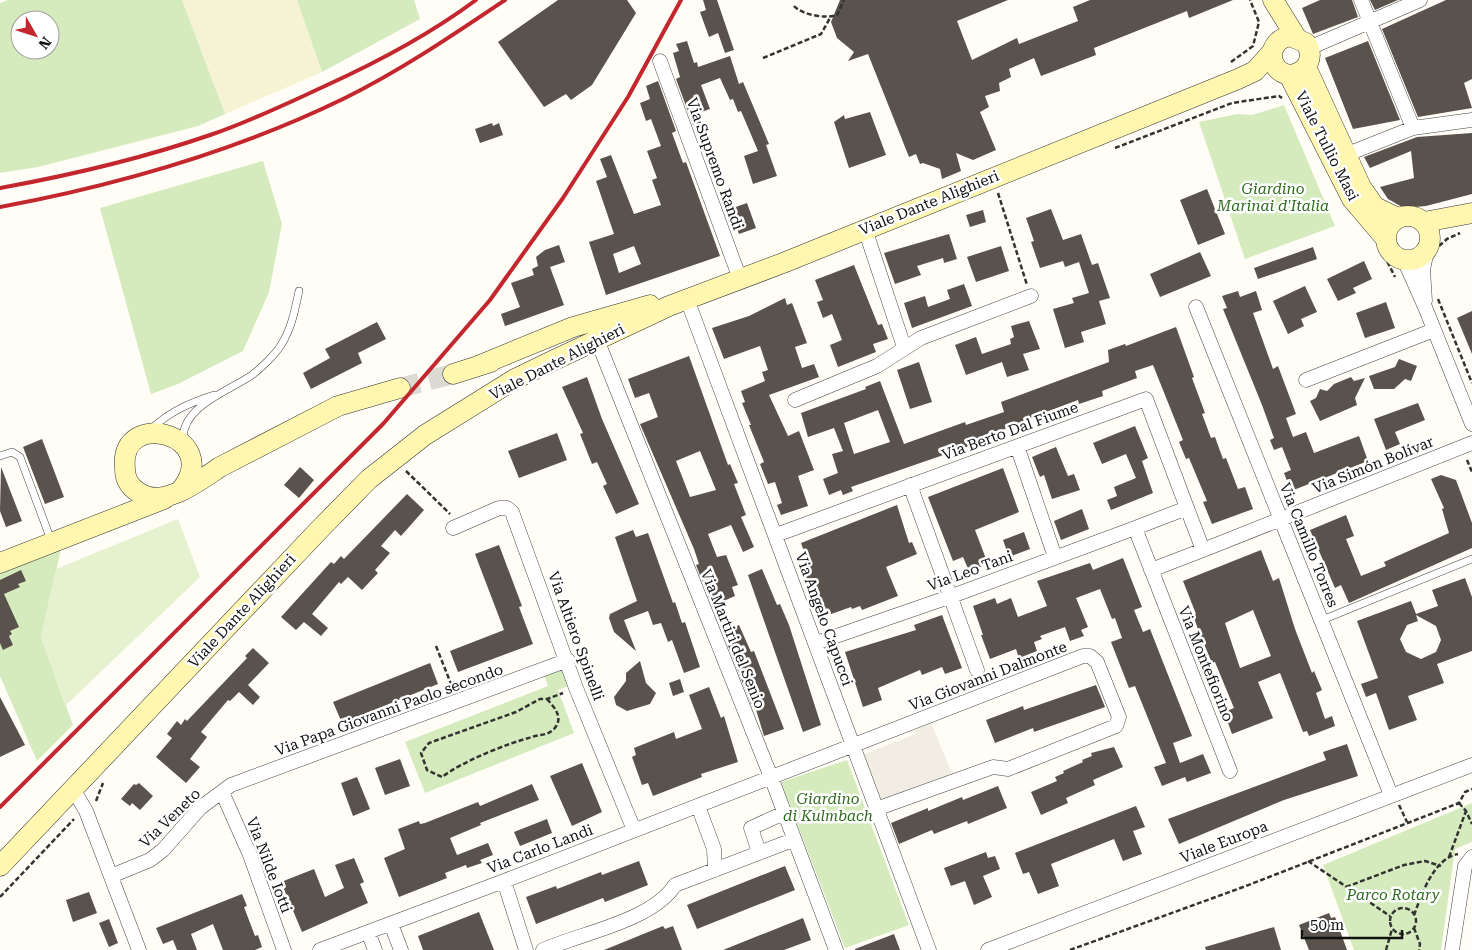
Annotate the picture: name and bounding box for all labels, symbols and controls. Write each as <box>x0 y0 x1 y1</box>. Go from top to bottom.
north arrow <box>10 10 60 60</box>
text: N <box>35 34 55 53</box>
street label: Viale Tullio Masi <box>1292 88 1362 204</box>
street label: Via Supremo Randi <box>683 96 747 233</box>
street label: Viale Dante Alighieri <box>856 167 1002 239</box>
park label: Giardino Marinai d'Italia <box>1216 180 1329 215</box>
street label: Viale Dante Alighieri <box>486 320 628 404</box>
street label: Via Berto Dal Fiume <box>939 398 1081 464</box>
street label: Via Simón Bolívar <box>1310 432 1436 498</box>
street label: Via Camillo Torres <box>1276 480 1342 610</box>
street label: Via Leo Tani <box>925 547 1015 595</box>
street label: Viale Dante Alighieri <box>185 550 300 672</box>
street label: Via Angelo Capucci <box>791 550 857 688</box>
street label: Via Martiri del Senio <box>697 567 769 711</box>
street label: Via Altiero Spinelli <box>544 569 608 703</box>
street label: Via Montefiorino <box>1175 604 1237 724</box>
street label: Via Giovanni Dalmonte <box>907 638 1069 714</box>
street label: Via Papa Giovanni Paolo secondo <box>272 660 506 760</box>
street label: Via Veneto <box>136 785 204 851</box>
park label: Giardino di Kulmbach <box>783 790 873 825</box>
street label: Via Nilde Iotti <box>242 815 296 916</box>
street label: Viale Europa <box>1178 817 1270 867</box>
street label: Via Carlo Landi <box>485 821 595 877</box>
park label: Parco Rotary <box>1346 886 1440 904</box>
scale bar <box>1302 908 1402 940</box>
text: 50 m <box>1310 916 1345 934</box>

